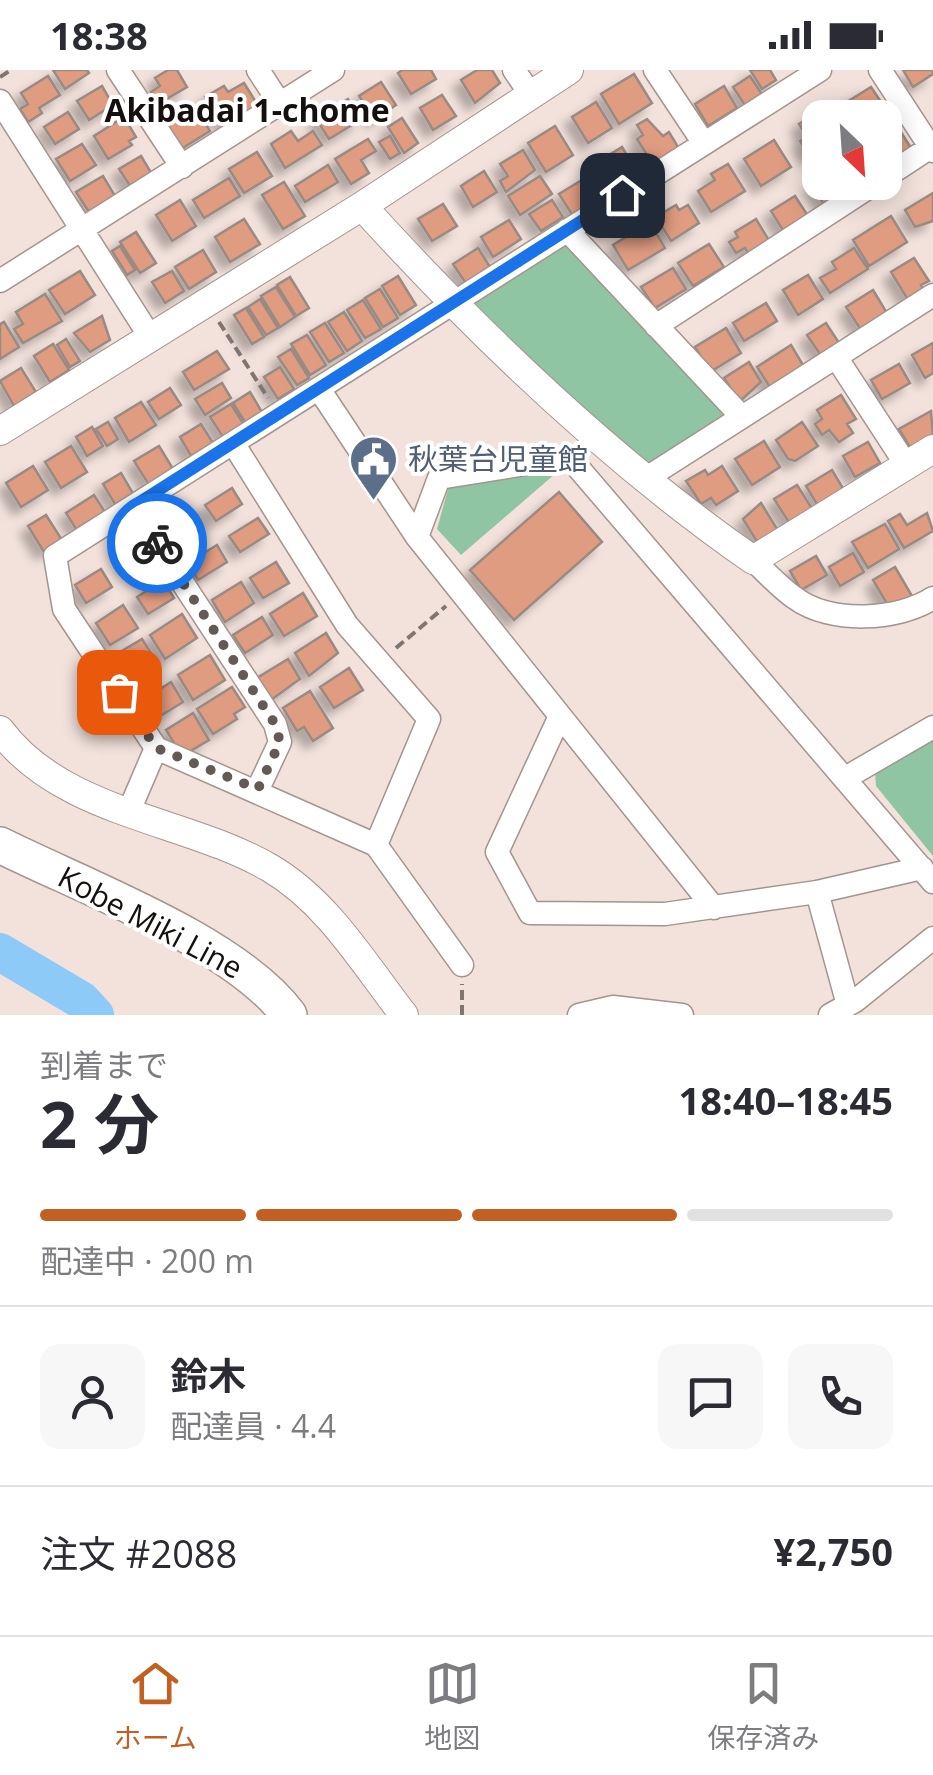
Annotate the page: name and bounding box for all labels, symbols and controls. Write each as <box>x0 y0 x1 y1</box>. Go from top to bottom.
text: 18:38 <box>50 9 148 61</box>
district label: Akibadai 1-chome <box>104 88 390 131</box>
north arrow <box>802 100 902 200</box>
map controls <box>802 100 902 200</box>
pin <box>580 153 665 238</box>
icon: home <box>595 168 650 223</box>
public building icon: 秋葉台児童館 <box>347 434 399 502</box>
place label: 秋葉台児童館 <box>408 438 588 479</box>
courier <box>107 493 207 593</box>
icon: bike <box>130 516 185 571</box>
pin <box>77 650 162 735</box>
icon: bag <box>92 665 147 720</box>
street label: Kobe Miki Line <box>51 856 250 988</box>
text: 到着まで <box>40 1043 168 1086</box>
text: 18:40–18:45 <box>679 1074 893 1126</box>
text: 2 分 <box>40 1079 159 1167</box>
text: 配達中 · 200 m <box>40 1239 254 1282</box>
button: person <box>40 1344 145 1449</box>
button: chat <box>658 1344 763 1449</box>
button: phone <box>788 1344 893 1449</box>
text: 鈴木 <box>170 1349 246 1401</box>
text: 配達員 · 4.4 <box>170 1404 336 1447</box>
text: ¥2,750 <box>774 1525 893 1577</box>
text: 注文 #2088 <box>40 1527 237 1579</box>
tab: ホーム <box>114 1656 197 1756</box>
tab: 地図 <box>424 1656 480 1756</box>
tab: 保存済み <box>707 1656 819 1756</box>

